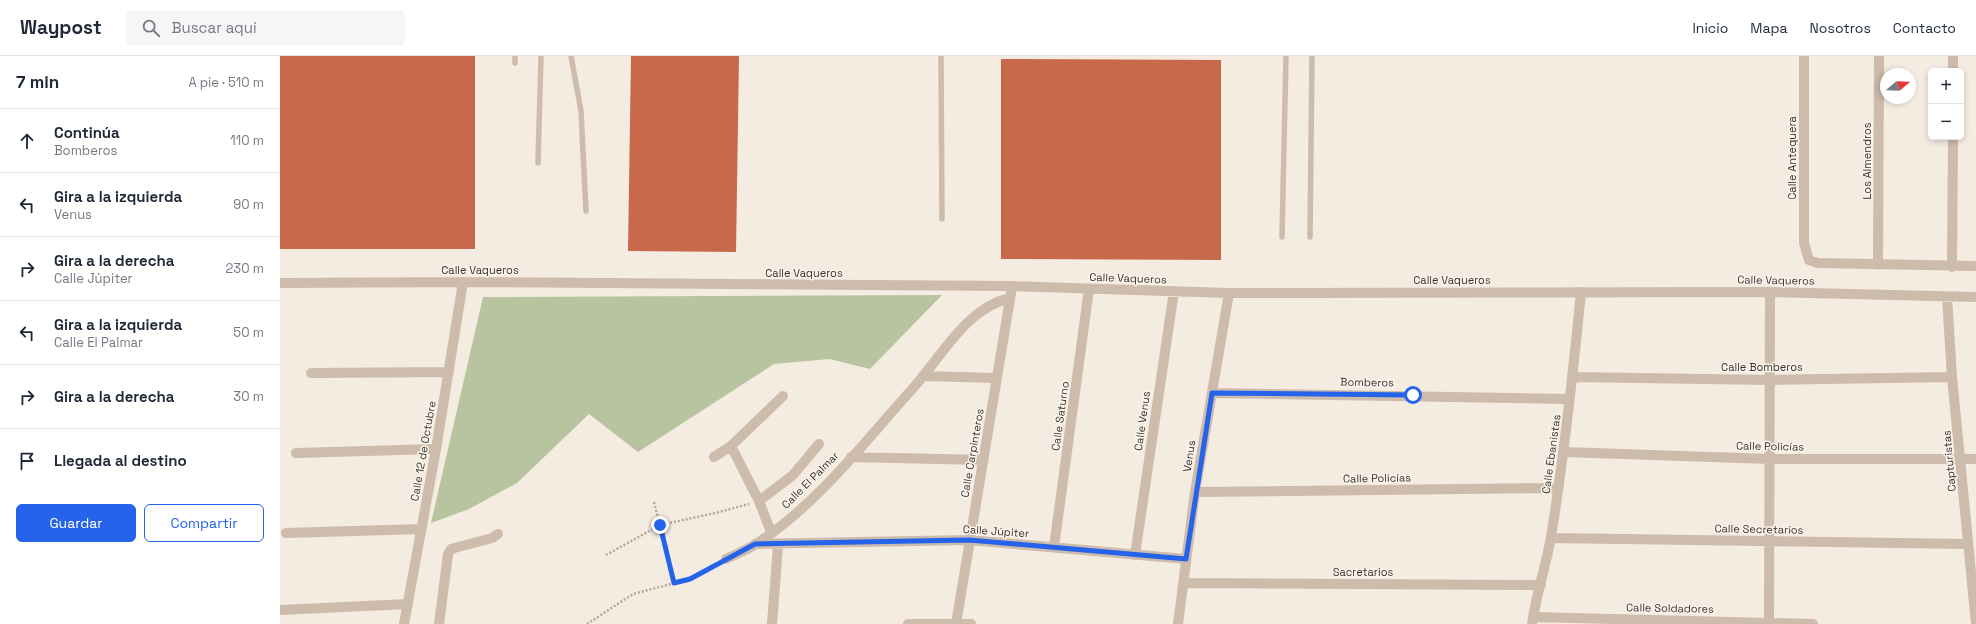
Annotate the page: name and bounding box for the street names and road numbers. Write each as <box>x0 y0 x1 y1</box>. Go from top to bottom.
street label: Calle Antequera <box>1785 116 1799 200</box>
street label: Los Almendros <box>1860 122 1874 200</box>
street label: Calle Vaqueros <box>441 263 519 277</box>
street label: Calle Vaqueros <box>765 266 843 280</box>
street label: Calle Vaqueros <box>1089 270 1167 286</box>
street label: Calle Vaqueros <box>1737 272 1815 288</box>
street label: Calle Vaqueros <box>1413 273 1491 287</box>
street label: Calle Bomberos <box>1721 360 1803 374</box>
street label: Bomberos <box>1340 375 1394 389</box>
street label: Calle Saturno <box>1048 380 1072 452</box>
street label: Calle Venus <box>1131 390 1153 452</box>
street label: Calle 12 de Octubre <box>407 400 439 502</box>
street label: Calle Carpinteros <box>957 407 987 499</box>
street label: Calle Ebanistas <box>1539 413 1564 495</box>
street label: Capturistas <box>1939 429 1959 492</box>
street label: Calle Policías <box>1736 438 1804 454</box>
street label: Venus <box>1180 439 1198 473</box>
street label: Calle El Palmar <box>778 448 842 512</box>
street label: Calle Policías <box>1343 470 1411 486</box>
street label: Calle Secretarios <box>1714 521 1804 537</box>
street label: Calle Júpiter <box>962 522 1030 540</box>
street label: Sacretarios <box>1333 565 1393 579</box>
street label: Calle Soldadores <box>1626 600 1714 616</box>

